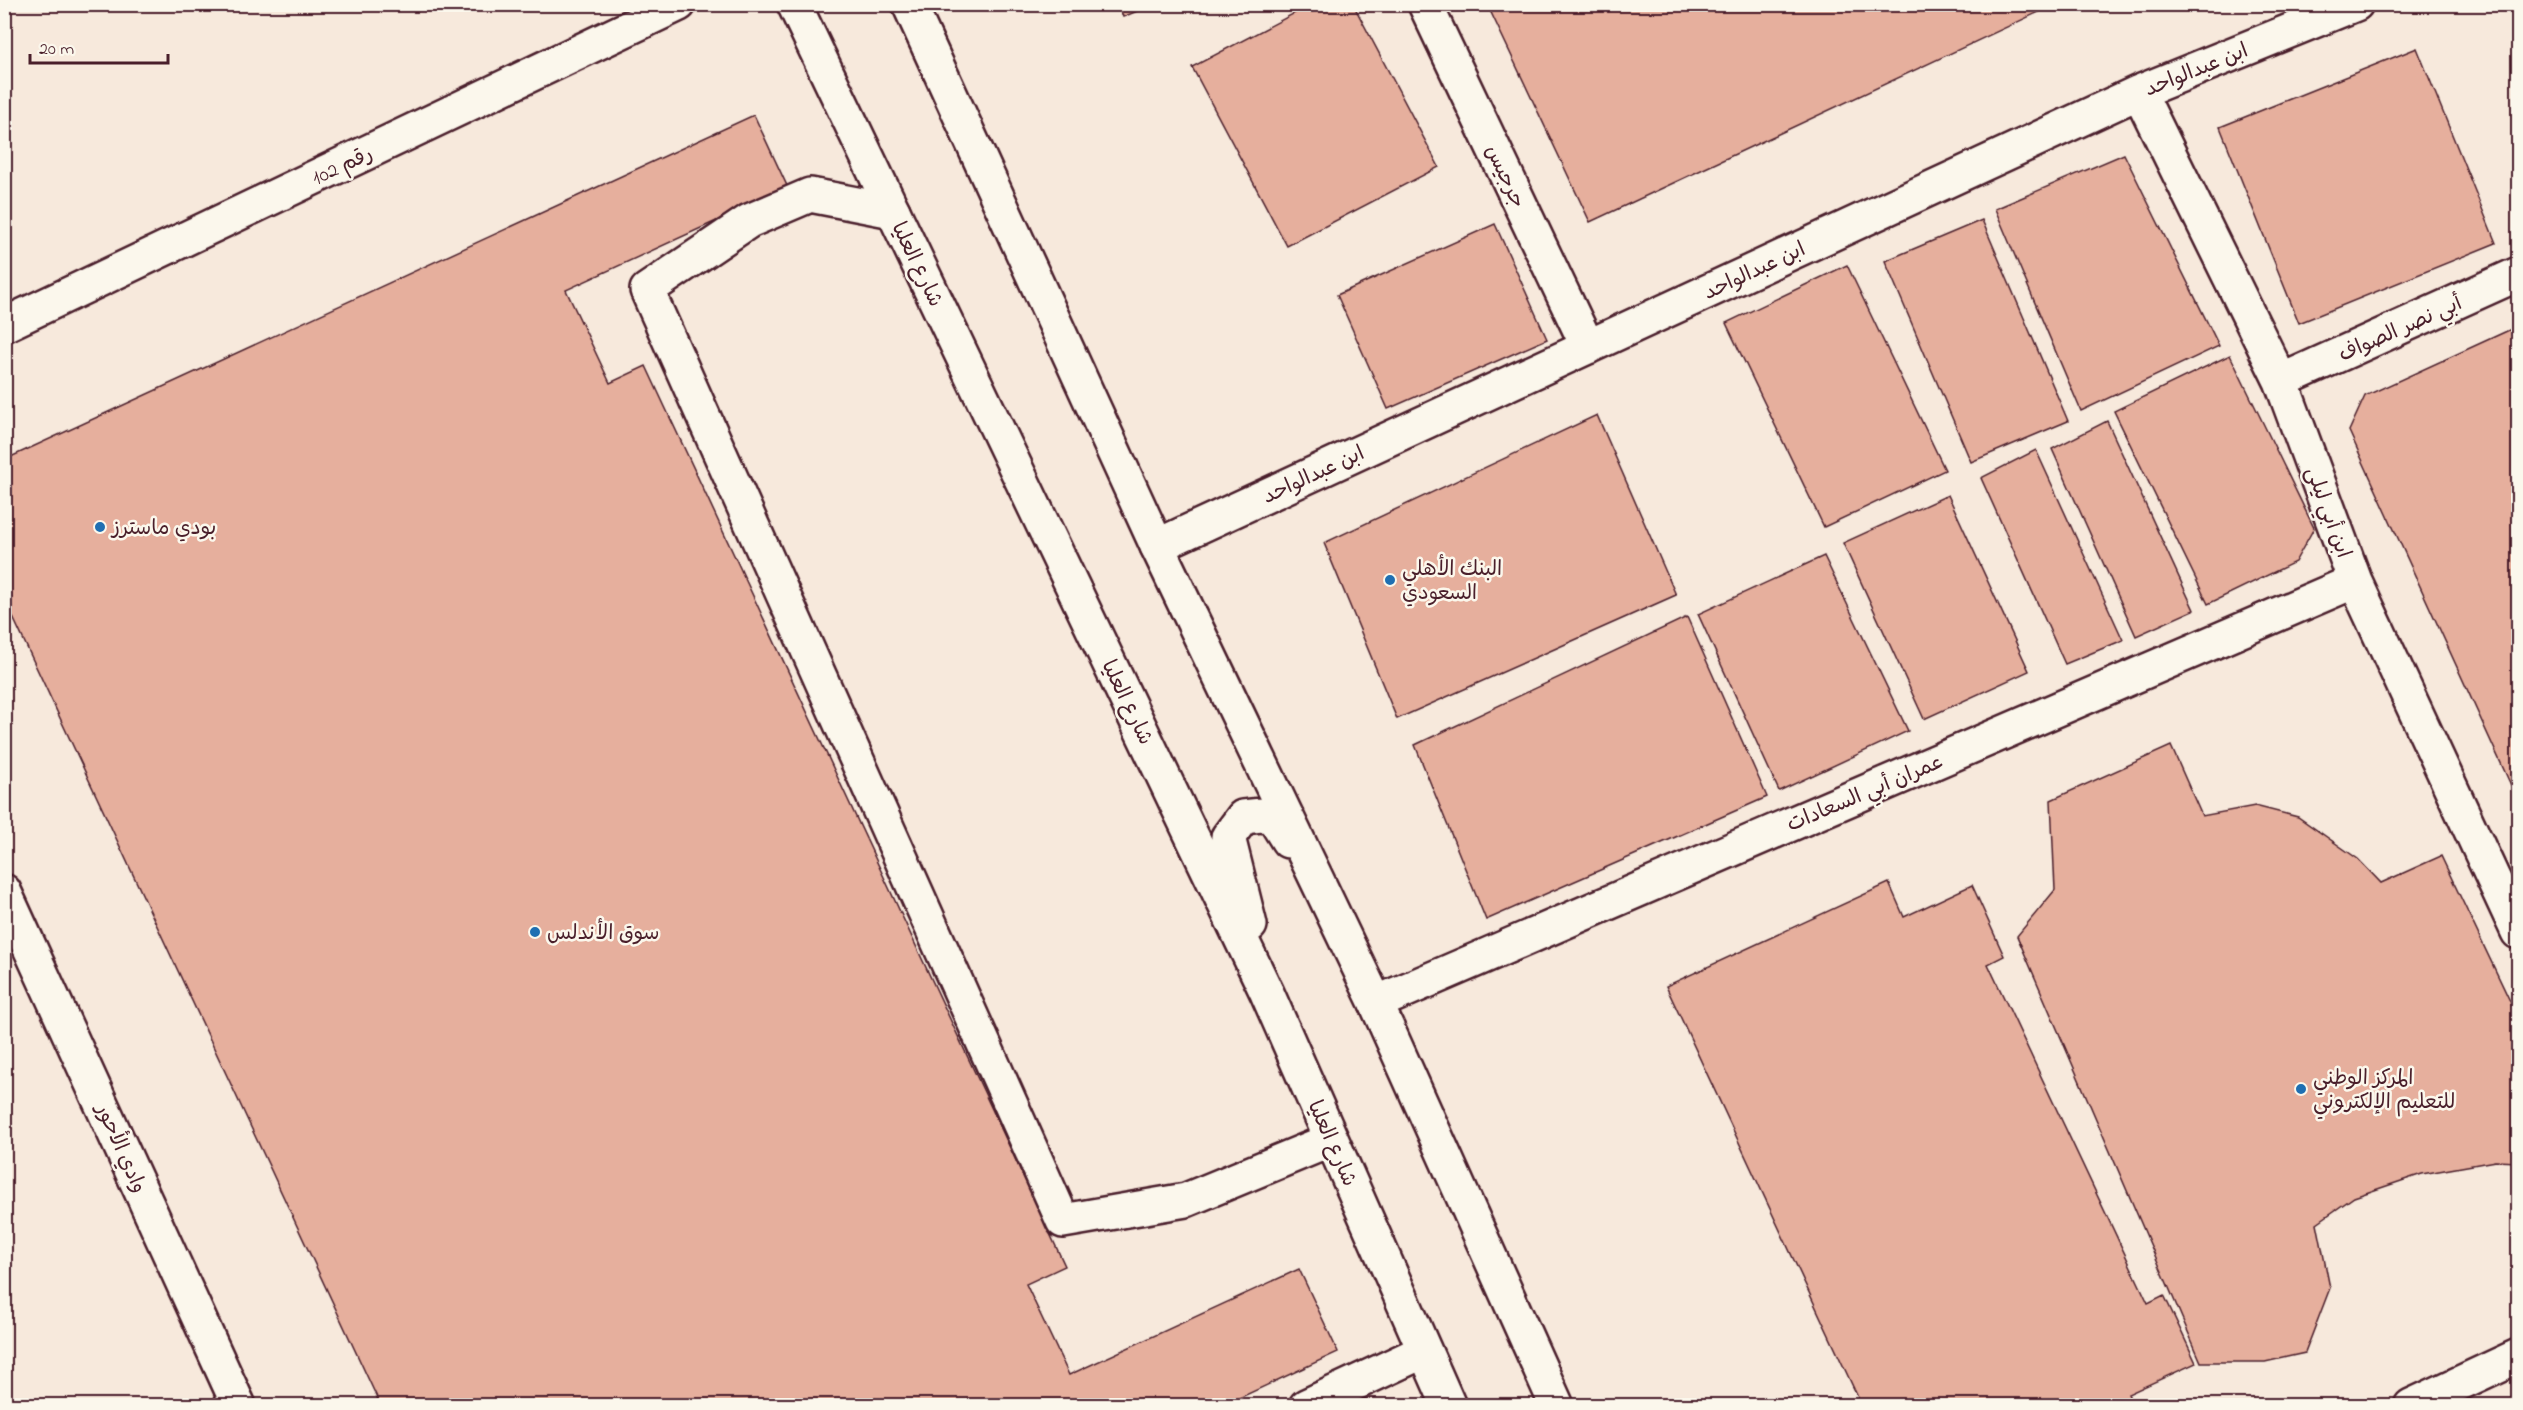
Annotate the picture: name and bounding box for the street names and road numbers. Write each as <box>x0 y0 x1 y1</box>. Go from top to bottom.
street label: ابن عبدالواحد <box>2140 36 2253 105</box>
street label: رقم 102 <box>307 140 378 194</box>
street label: جرجيس <box>1476 140 1532 213</box>
street label: شارع العليا <box>883 217 950 313</box>
street label: ابن عبدالواحد <box>1699 235 1811 309</box>
street label: أبي نصر الصواف <box>2334 289 2468 372</box>
street label: ابن عبدالواحد <box>1258 439 1370 513</box>
street label: ابن أبي ليلى <box>2295 463 2357 563</box>
street label: شارع العليا <box>1093 655 1160 751</box>
street label: عمران أبي السعادات <box>1782 747 1950 842</box>
street label: شارع العليا <box>1299 1096 1363 1192</box>
street label: وادي الأحور <box>86 1097 154 1198</box>

